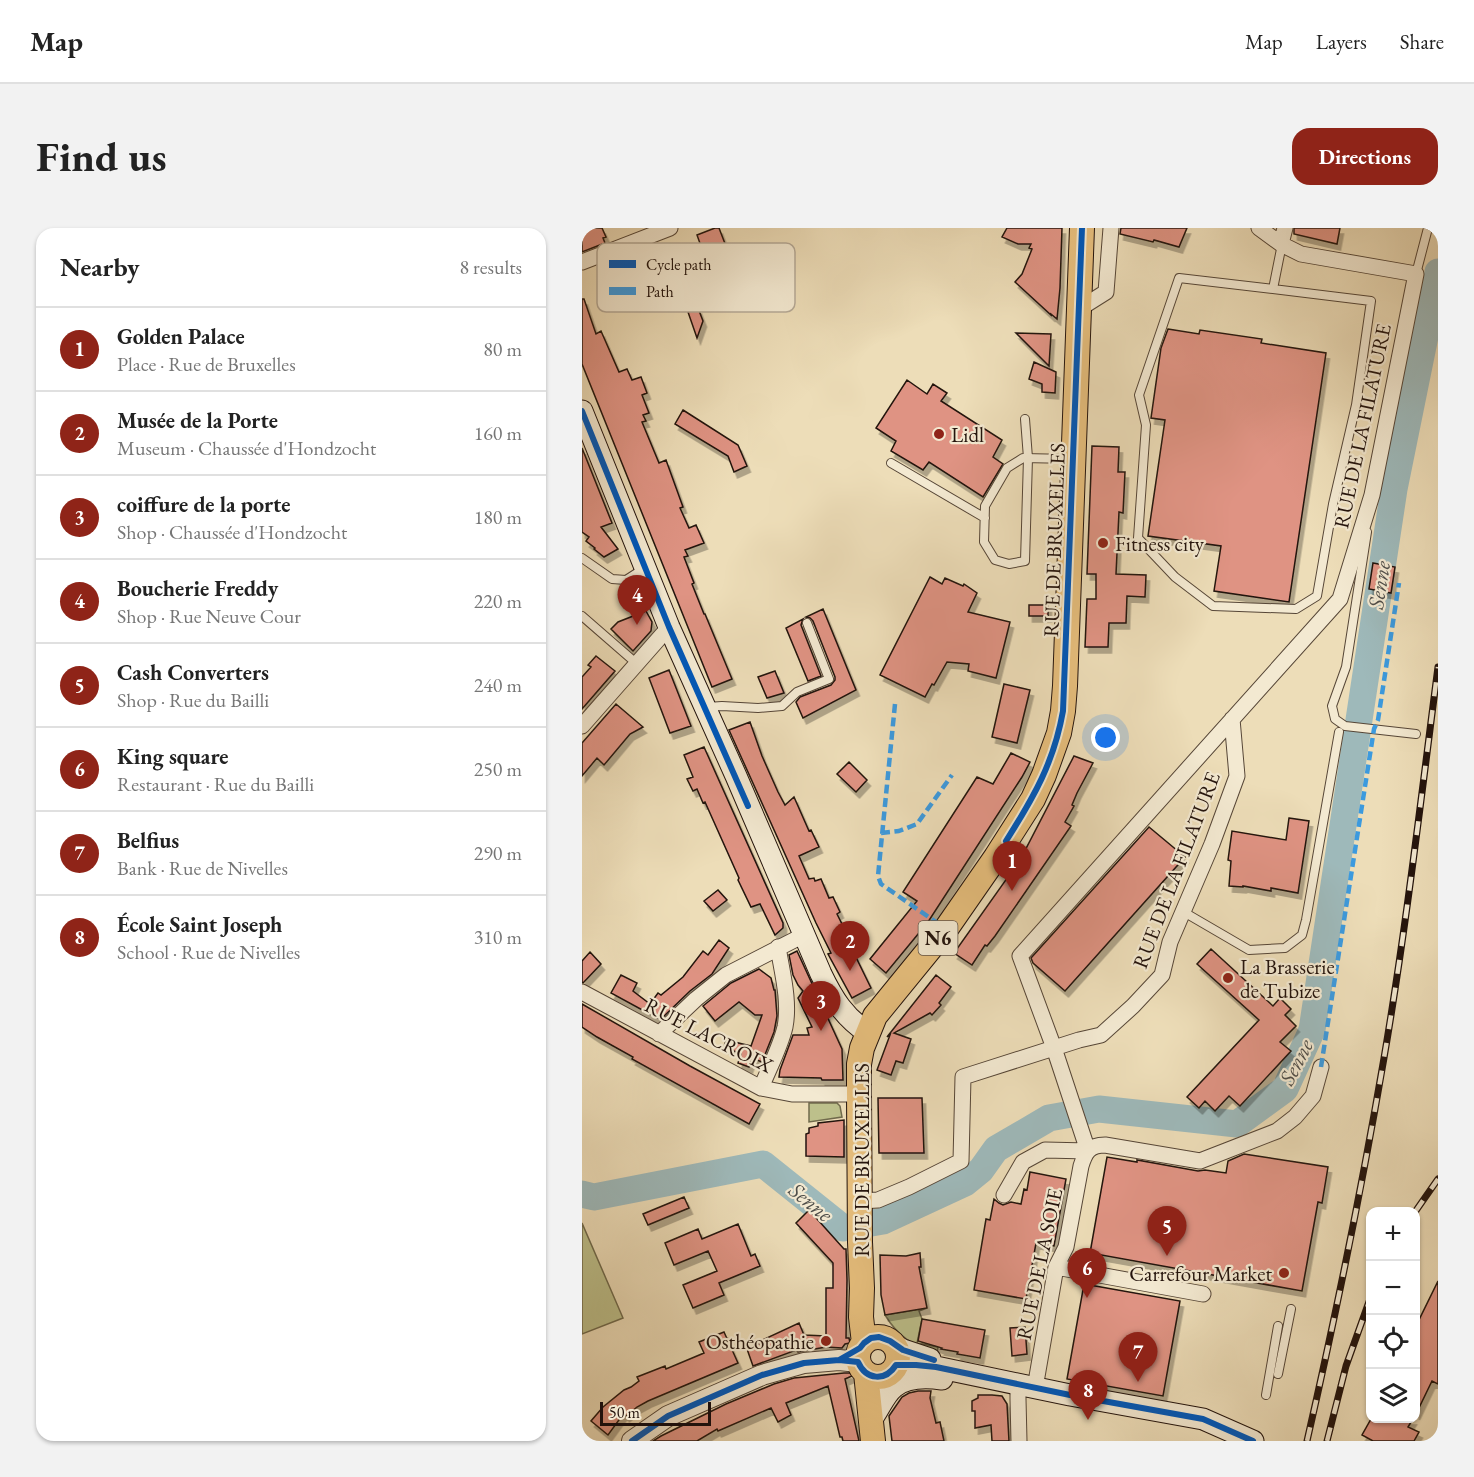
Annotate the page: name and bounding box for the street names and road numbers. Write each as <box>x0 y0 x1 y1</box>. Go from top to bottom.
street label: RUE DE LA FILATURE <box>1327 321 1397 531</box>
street label: RUE DE BRUXELLES <box>1037 443 1071 637</box>
street label: RUE DE LA FILATURE <box>1126 768 1226 972</box>
road number: N6 <box>918 921 958 955</box>
street label: RUE LACROIX <box>640 991 778 1079</box>
street label: RUE DE BRUXELLES <box>848 1063 875 1257</box>
street label: RUE DE LA SOIE <box>1010 1186 1068 1342</box>

